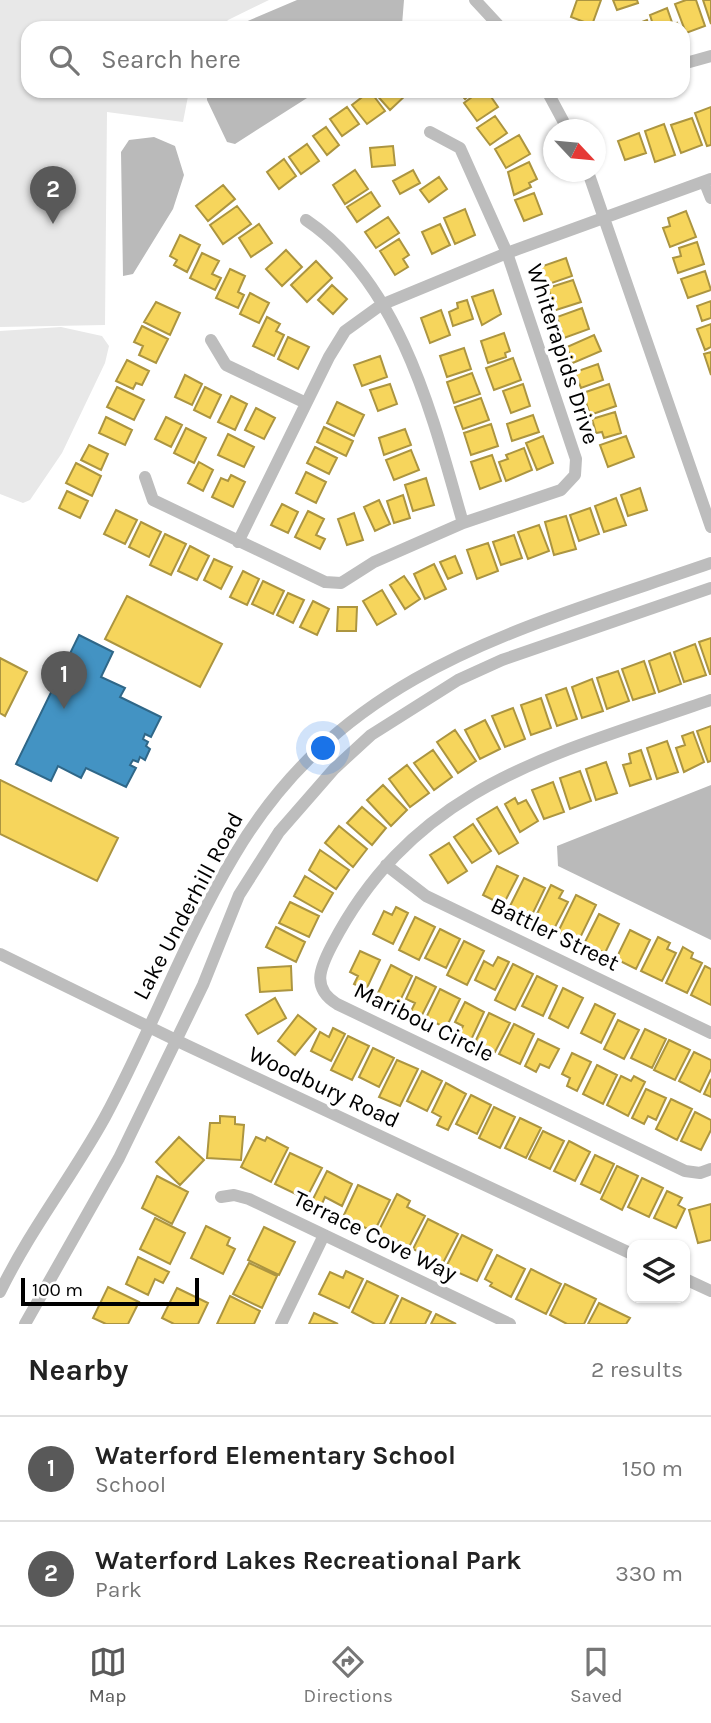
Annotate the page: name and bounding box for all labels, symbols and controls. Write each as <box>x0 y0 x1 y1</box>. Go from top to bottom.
search box <box>21 21 690 98</box>
icon: search <box>45 41 83 79</box>
text: Search here <box>101 44 241 75</box>
north arrow <box>543 119 606 182</box>
pin: 2 <box>30 166 76 224</box>
street label: Whiterapids Drive <box>521 260 605 448</box>
pin: 1 <box>41 651 87 709</box>
your location <box>306 731 340 765</box>
street label: Lake Underhill Road <box>127 808 249 1004</box>
street label: Battler Street <box>486 891 624 977</box>
street label: Maribou Circle <box>350 976 498 1068</box>
street label: Woodbury Road <box>244 1040 404 1134</box>
street label: Terrace Cove Way <box>289 1185 461 1287</box>
map controls <box>627 1240 690 1303</box>
button: layers <box>627 1240 690 1303</box>
scale bar <box>21 1275 200 1307</box>
text: 100 m <box>32 1279 83 1301</box>
text: Nearby <box>28 1352 128 1388</box>
text: 2 results <box>591 1356 683 1383</box>
text: Waterford Elementary School <box>95 1440 456 1471</box>
text: 1 <box>47 1455 55 1482</box>
text: 150 m <box>622 1455 683 1482</box>
text: School <box>95 1471 166 1498</box>
text: Waterford Lakes Recreational Park <box>95 1545 521 1576</box>
text: 2 <box>44 1560 58 1587</box>
text: 330 m <box>615 1560 683 1587</box>
text: Park <box>95 1576 142 1603</box>
tab: Map <box>89 1643 127 1707</box>
tab: Directions <box>304 1643 393 1707</box>
tab: Saved <box>570 1643 622 1707</box>

